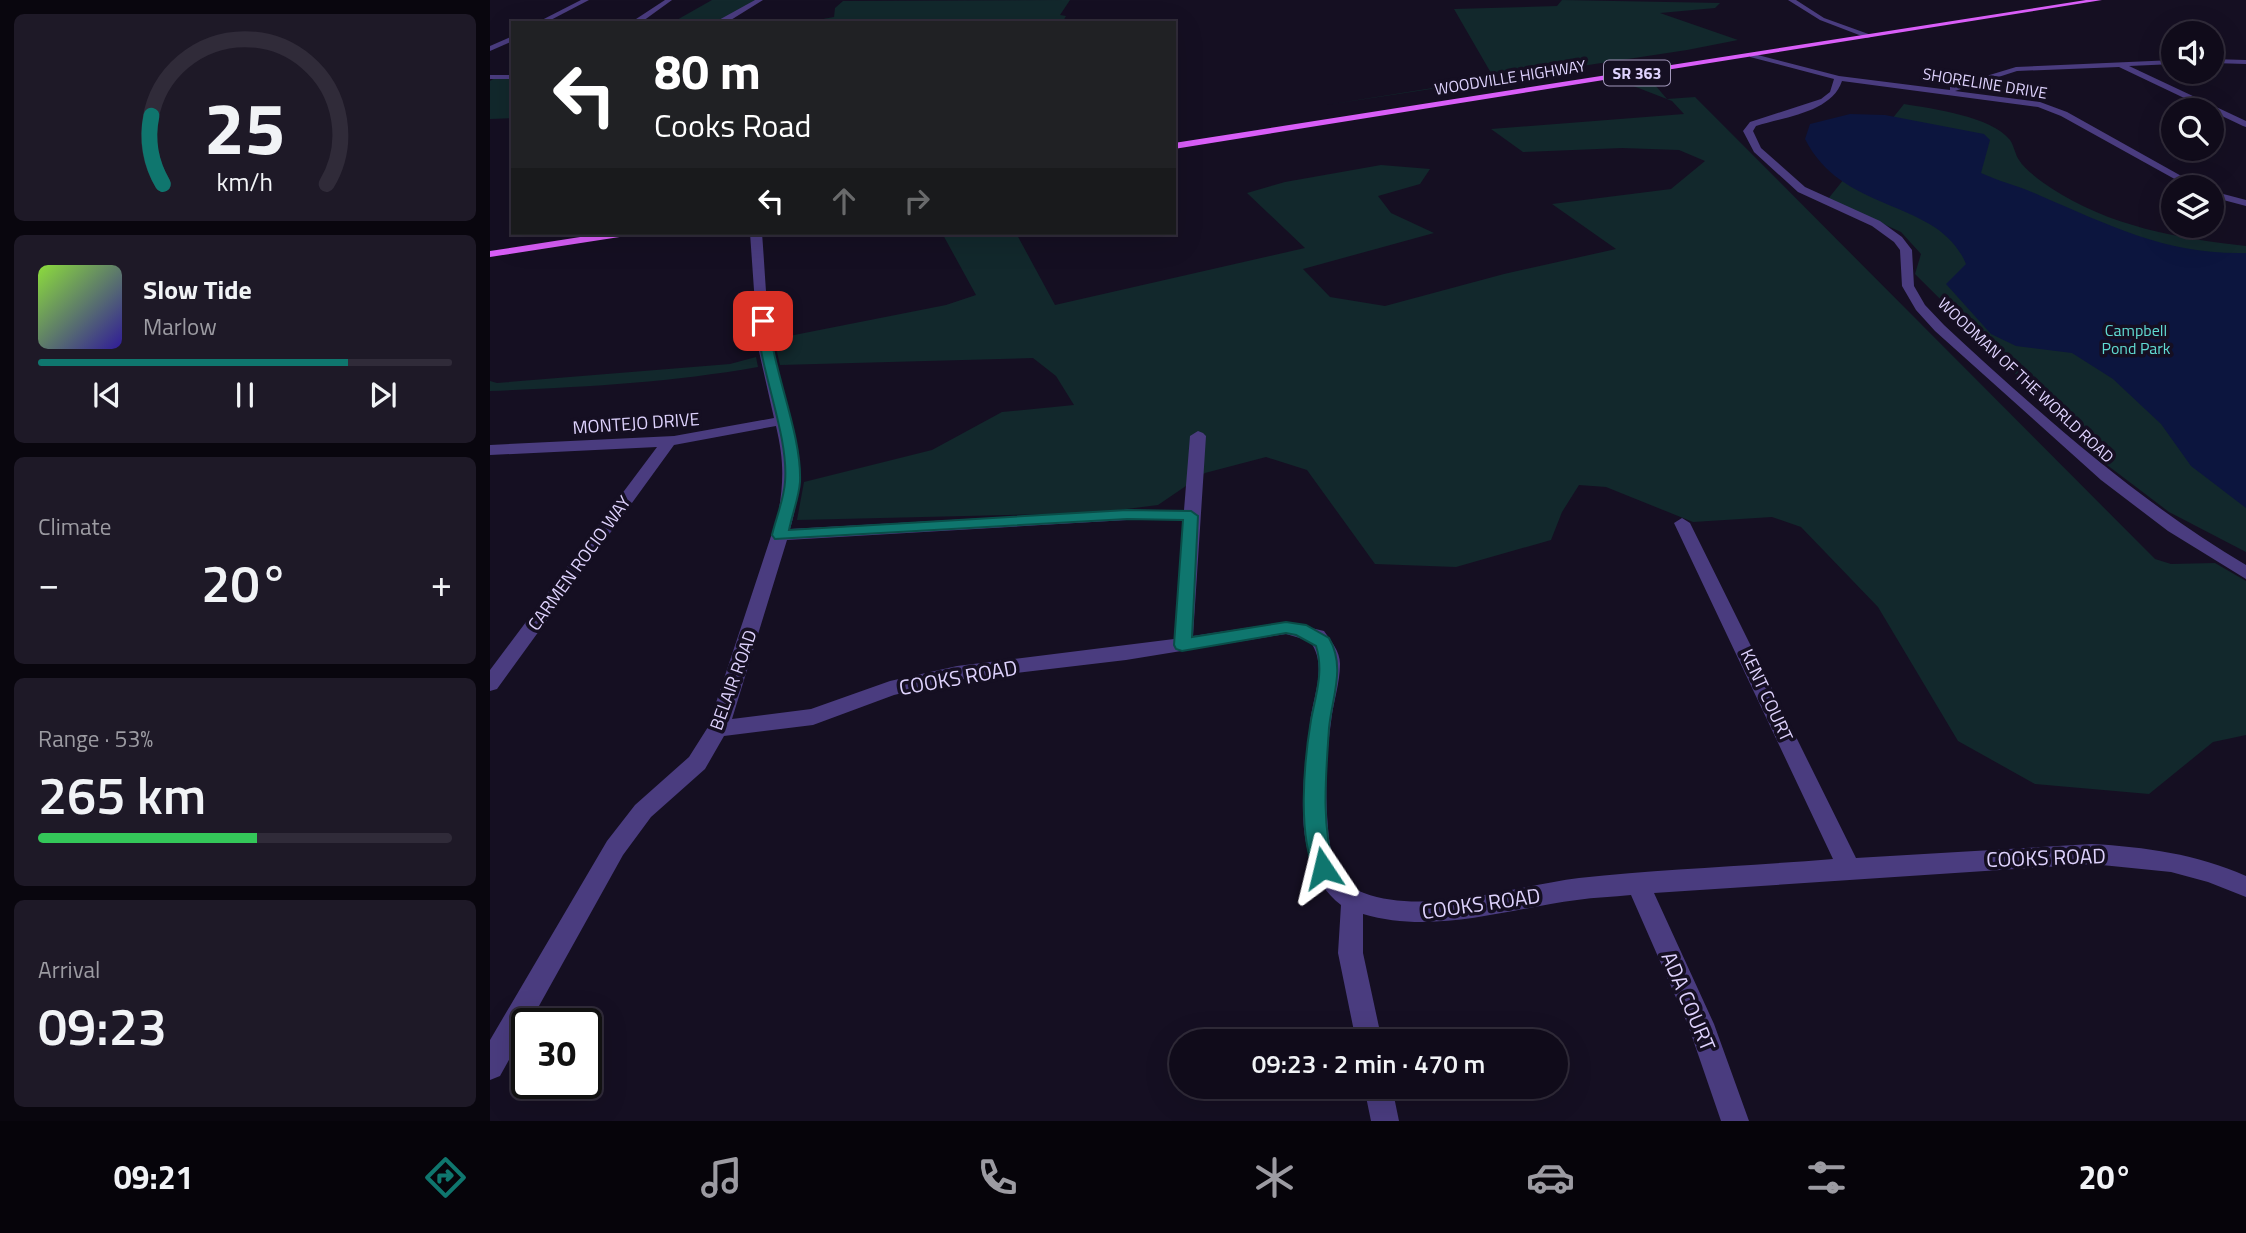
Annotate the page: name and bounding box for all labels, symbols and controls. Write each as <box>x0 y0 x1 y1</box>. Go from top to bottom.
map controls <box>2161 21 2224 238</box>
button: sound <box>2161 21 2224 84</box>
text: 80 m <box>654 33 761 108</box>
icon: left <box>539 49 630 140</box>
street label: WOODVILLE HIGHWAY <box>1433 53 1588 101</box>
road number: SR 363 <box>1604 60 1670 86</box>
street label: SHORELINE DRIVE <box>1921 61 2049 105</box>
text: 25 <box>204 72 286 182</box>
button: search <box>2161 98 2224 161</box>
text: Cooks Road <box>654 101 811 149</box>
text: km/h <box>217 163 273 201</box>
button: layers <box>2161 175 2224 238</box>
icon: left <box>752 182 790 220</box>
icon: ahead <box>825 182 863 220</box>
icon: right <box>898 182 936 220</box>
text: Slow Tide <box>143 270 252 309</box>
pin <box>733 291 793 351</box>
street label: WOODMAN OF THE WORLD ROAD <box>1933 292 2119 468</box>
icon: arrive <box>744 302 782 340</box>
text: Marlow <box>143 309 217 344</box>
park label: Campbell Pond Park <box>2101 318 2171 360</box>
icon: previous <box>88 376 126 414</box>
icon: pause <box>226 376 264 414</box>
icon: next <box>364 376 402 414</box>
street label: MONTEJO DRIVE <box>572 405 700 441</box>
street label: CARMEN ROCIO WAY <box>521 490 637 636</box>
text: Climate <box>38 509 111 544</box>
text: 20° <box>201 543 289 622</box>
text: − <box>38 554 59 612</box>
text: + <box>431 554 452 612</box>
street label: BELAIR ROAD <box>702 626 764 734</box>
street label: KENT COURT <box>1734 644 1800 746</box>
street label: COOKS ROAD <box>896 651 1020 703</box>
text: Range · 53% <box>38 721 153 756</box>
text: 265 km <box>38 755 206 834</box>
position arrow <box>1286 831 1360 905</box>
street label: COOKS ROAD <box>1986 839 2106 875</box>
street label: COOKS ROAD <box>1420 879 1542 927</box>
street label: ADA COURT <box>1654 946 1724 1056</box>
text: Arrival <box>38 952 100 987</box>
text: 09:23 <box>38 986 167 1065</box>
speed limit sign: 30 <box>511 1008 602 1099</box>
text: 09:23 · 2 min · 470 m <box>1252 1044 1485 1083</box>
text: 09:21 <box>114 1153 194 1201</box>
icon: directions <box>421 1153 470 1202</box>
icon: music <box>697 1153 746 1202</box>
icon: phone <box>973 1153 1022 1202</box>
icon: climate <box>1250 1153 1299 1202</box>
icon: car <box>1526 1153 1575 1202</box>
icon: filters <box>1802 1153 1851 1202</box>
text: 20° <box>2078 1153 2132 1201</box>

